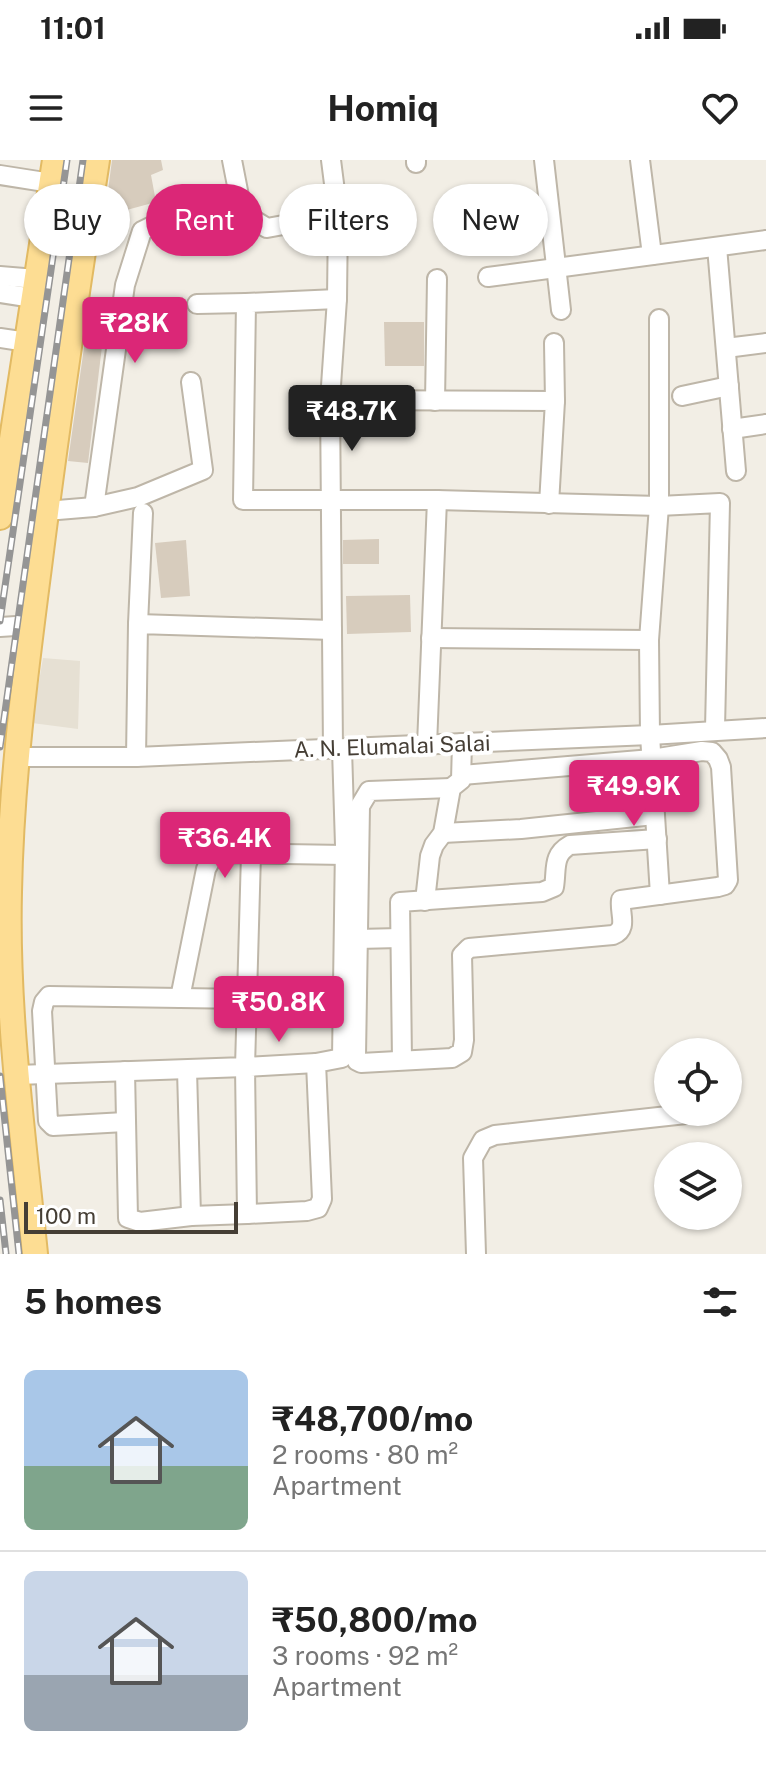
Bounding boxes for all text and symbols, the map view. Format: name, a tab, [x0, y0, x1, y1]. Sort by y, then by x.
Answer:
text: 11:01	[40, 10, 106, 46]
icon: menu	[24, 86, 68, 130]
icon: heart	[698, 86, 742, 130]
text: Homiq	[327, 87, 439, 129]
chip: Buy	[24, 184, 130, 256]
chip: Rent	[146, 184, 263, 256]
chip: Filters	[279, 184, 417, 256]
chip: New	[433, 184, 548, 256]
pin: ₹28K	[88, 297, 182, 365]
text: ₹28K	[100, 307, 170, 338]
pin: ₹48.7K	[287, 385, 417, 453]
text: ₹48.7K	[306, 395, 398, 426]
street label: A. N. Elumalai Salai	[293, 730, 491, 762]
pin: ₹49.9K	[569, 760, 699, 828]
text: ₹49.9K	[587, 770, 681, 801]
pin: ₹36.4K	[160, 812, 290, 880]
text: ₹36.4K	[178, 822, 272, 853]
pin: ₹50.8K	[214, 976, 344, 1044]
text: ₹50.8K	[232, 986, 326, 1017]
map controls	[654, 1038, 742, 1230]
button: locate	[654, 1038, 742, 1126]
button: layers	[654, 1142, 742, 1230]
scale bar	[24, 1198, 238, 1234]
text: 100 m	[36, 1203, 96, 1229]
icon: filters	[698, 1280, 742, 1324]
text: 5 homes	[24, 1282, 162, 1322]
text: ₹48,700/mo	[272, 1399, 473, 1439]
icon: home	[88, 1402, 184, 1498]
text: 2 rooms · 80 m²	[272, 1439, 458, 1470]
text: Apartment	[272, 1470, 402, 1501]
text: ₹50,800/mo	[272, 1600, 478, 1640]
icon: home	[88, 1603, 184, 1699]
text: 3 rooms · 92 m²	[272, 1640, 458, 1671]
text: Apartment	[272, 1671, 402, 1702]

